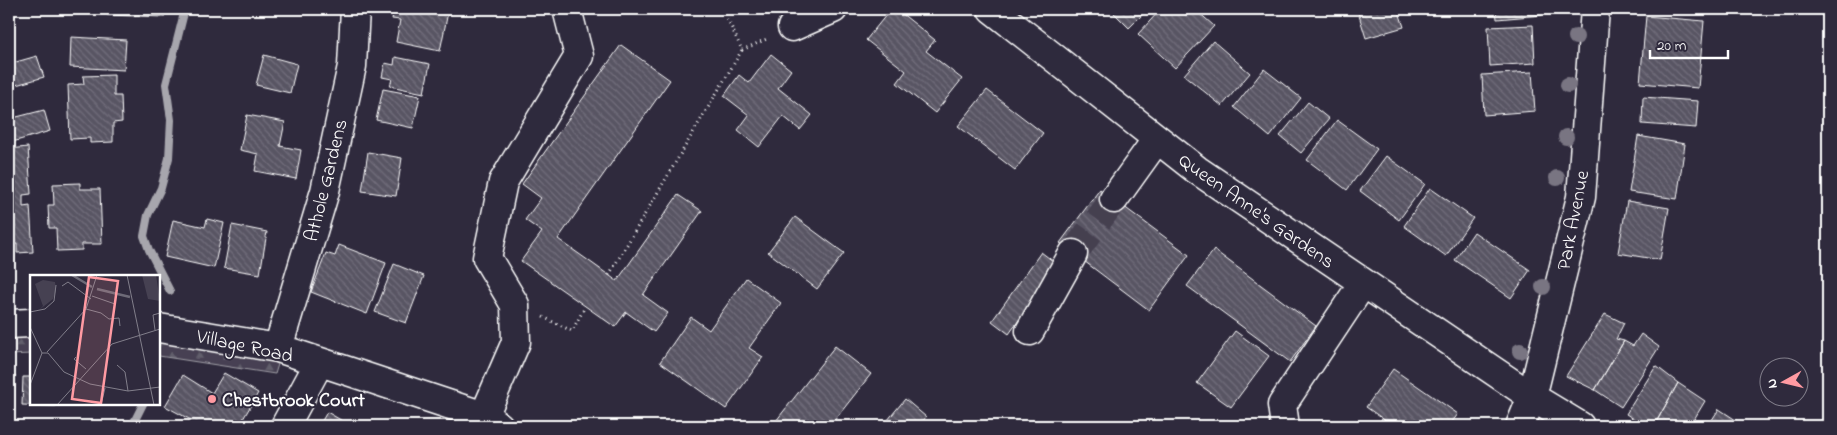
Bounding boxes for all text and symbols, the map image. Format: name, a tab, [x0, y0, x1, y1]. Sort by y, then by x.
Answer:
scale bar	[1650, 28, 1727, 60]
text: 20 m	[1657, 35, 1687, 57]
street label: Athole Gardens	[298, 116, 357, 245]
street label: Queen Anne's Gardens	[1171, 147, 1340, 277]
street label: Park Avenue	[1551, 168, 1598, 273]
inset map	[30, 275, 160, 405]
street label: Village Road	[192, 323, 295, 373]
north arrow	[1760, 358, 1810, 408]
text: N	[1762, 377, 1784, 390]
place label: Chestbrook Court	[222, 387, 365, 416]
marker: Chestbrook Court	[206, 393, 218, 405]

